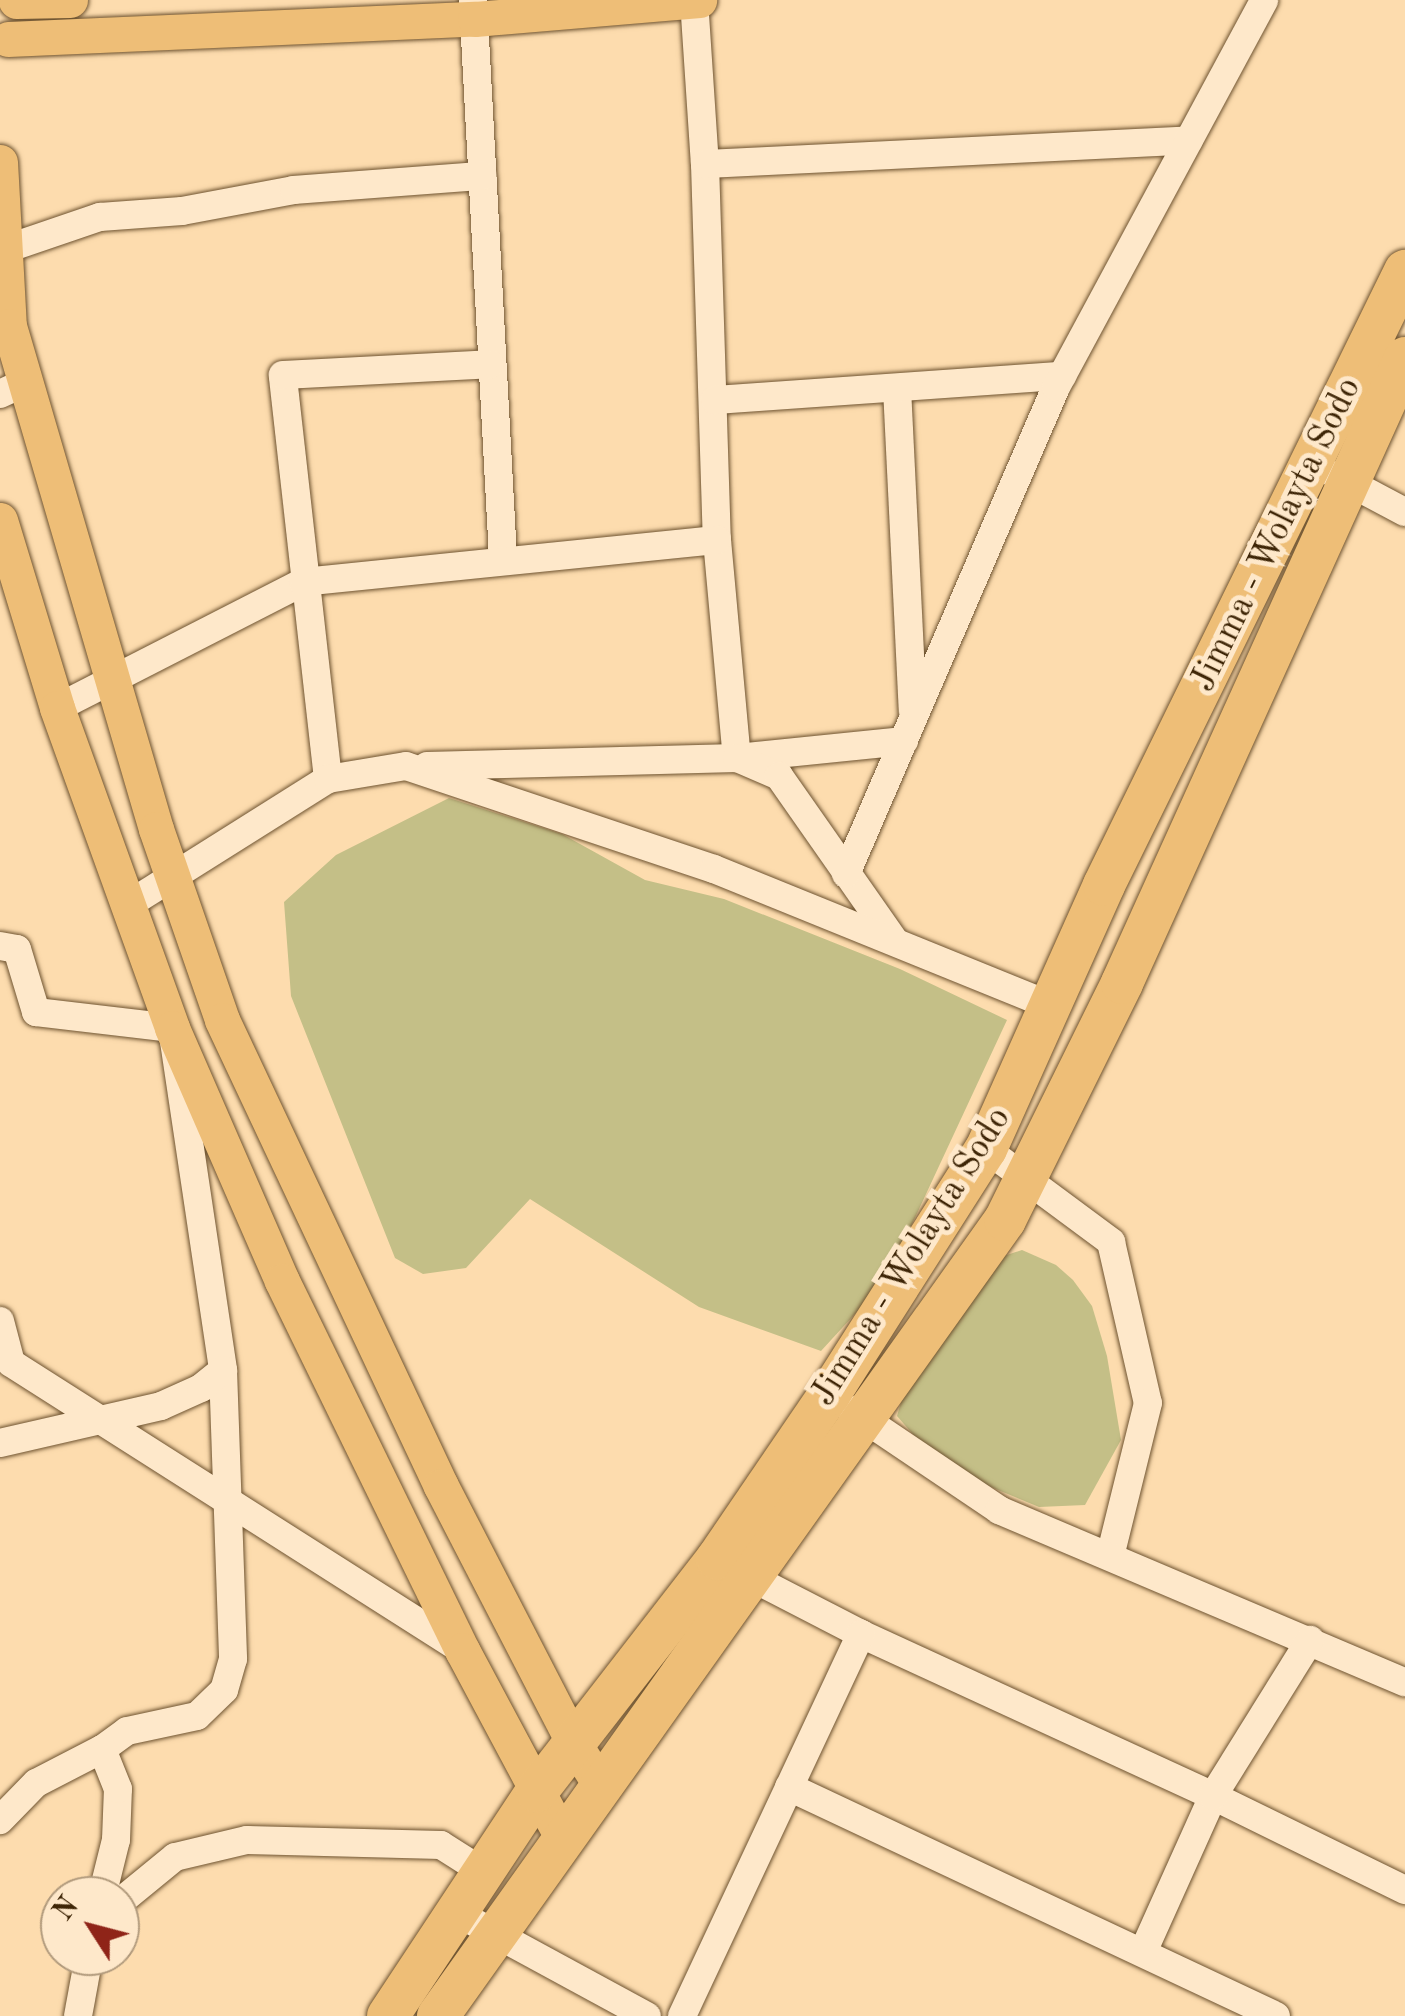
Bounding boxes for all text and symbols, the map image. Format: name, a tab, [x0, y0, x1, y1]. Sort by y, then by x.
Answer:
street label: Jimma - Wolayta Sodo	[1183, 371, 1371, 699]
street label: Jimma - Wolayta Sodo	[803, 1100, 1021, 1414]
north arrow	[40, 1876, 140, 1976]
text: N	[50, 1893, 85, 1926]

